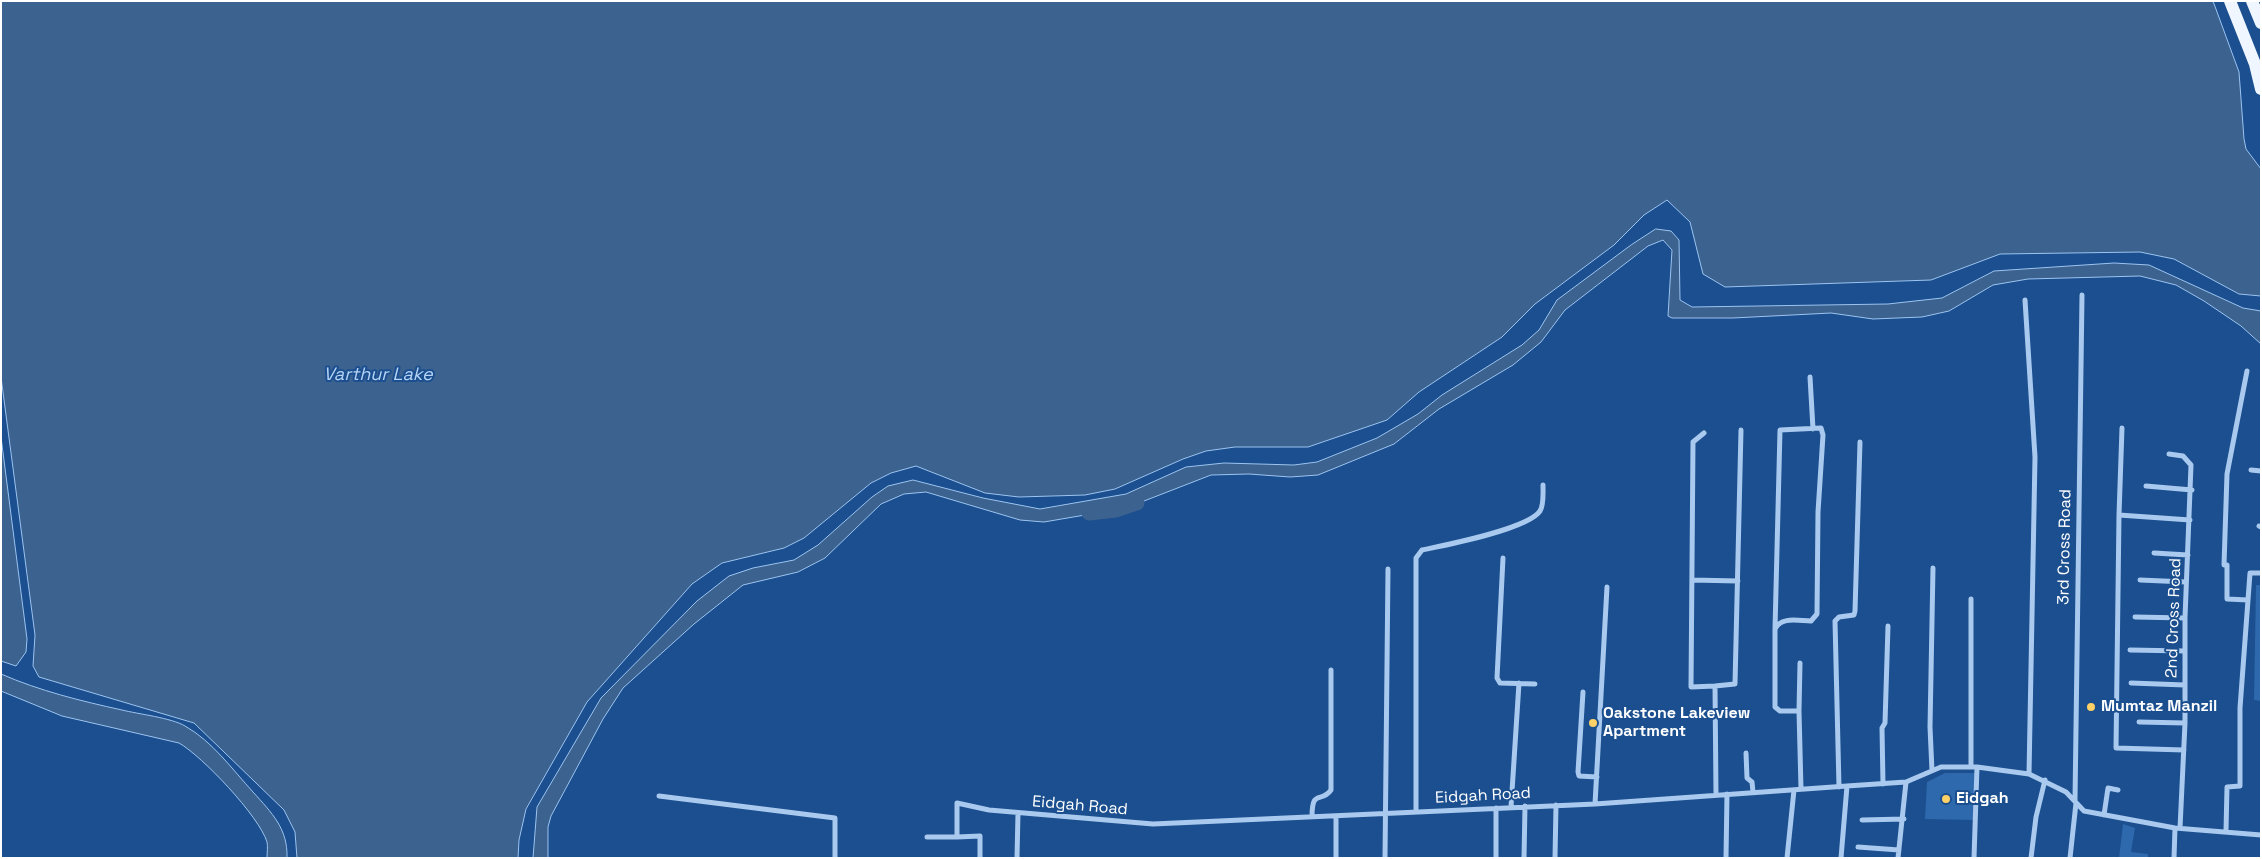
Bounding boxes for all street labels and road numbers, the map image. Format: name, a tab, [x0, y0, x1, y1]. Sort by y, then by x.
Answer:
street label: 3rd Cross Road	[2054, 489, 2076, 605]
street label: 2nd Cross Road	[2162, 558, 2186, 678]
street label: Eidgah Road	[1435, 784, 1531, 808]
street label: Eidgah Road	[1031, 792, 1129, 820]

